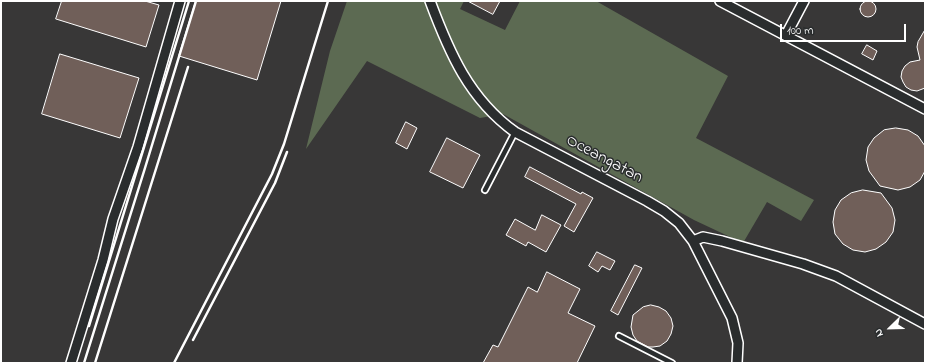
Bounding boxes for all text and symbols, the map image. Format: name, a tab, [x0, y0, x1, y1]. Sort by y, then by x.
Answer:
scale bar	[782, 16, 908, 42]
text: 100 m	[787, 22, 814, 40]
street label: Oceangatan	[562, 131, 646, 189]
north arrow	[870, 308, 910, 348]
text: N	[870, 326, 888, 339]

